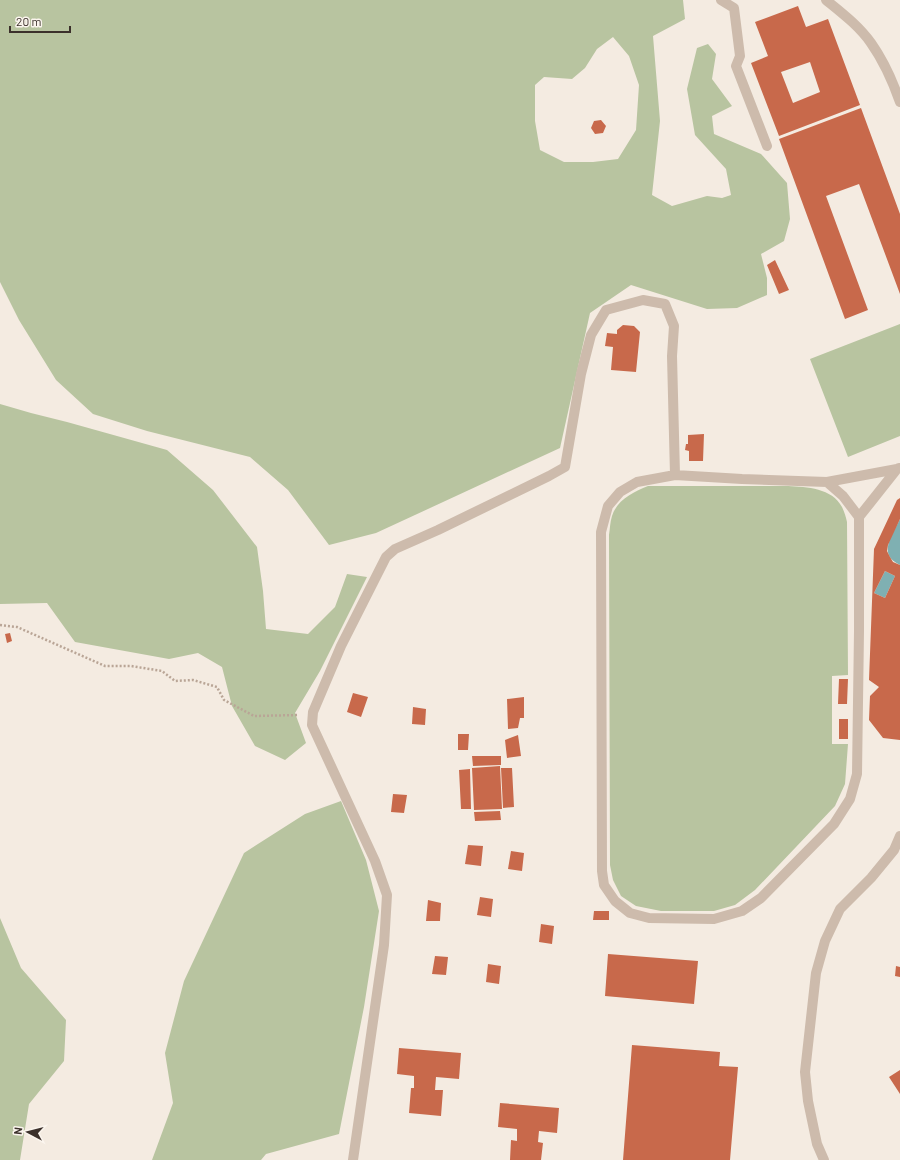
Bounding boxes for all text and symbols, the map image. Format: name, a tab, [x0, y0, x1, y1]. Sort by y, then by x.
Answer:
scale bar	[10, 8, 70, 34]
text: 20 m	[16, 14, 42, 28]
north arrow	[8, 1112, 48, 1152]
text: N	[11, 1126, 24, 1135]

